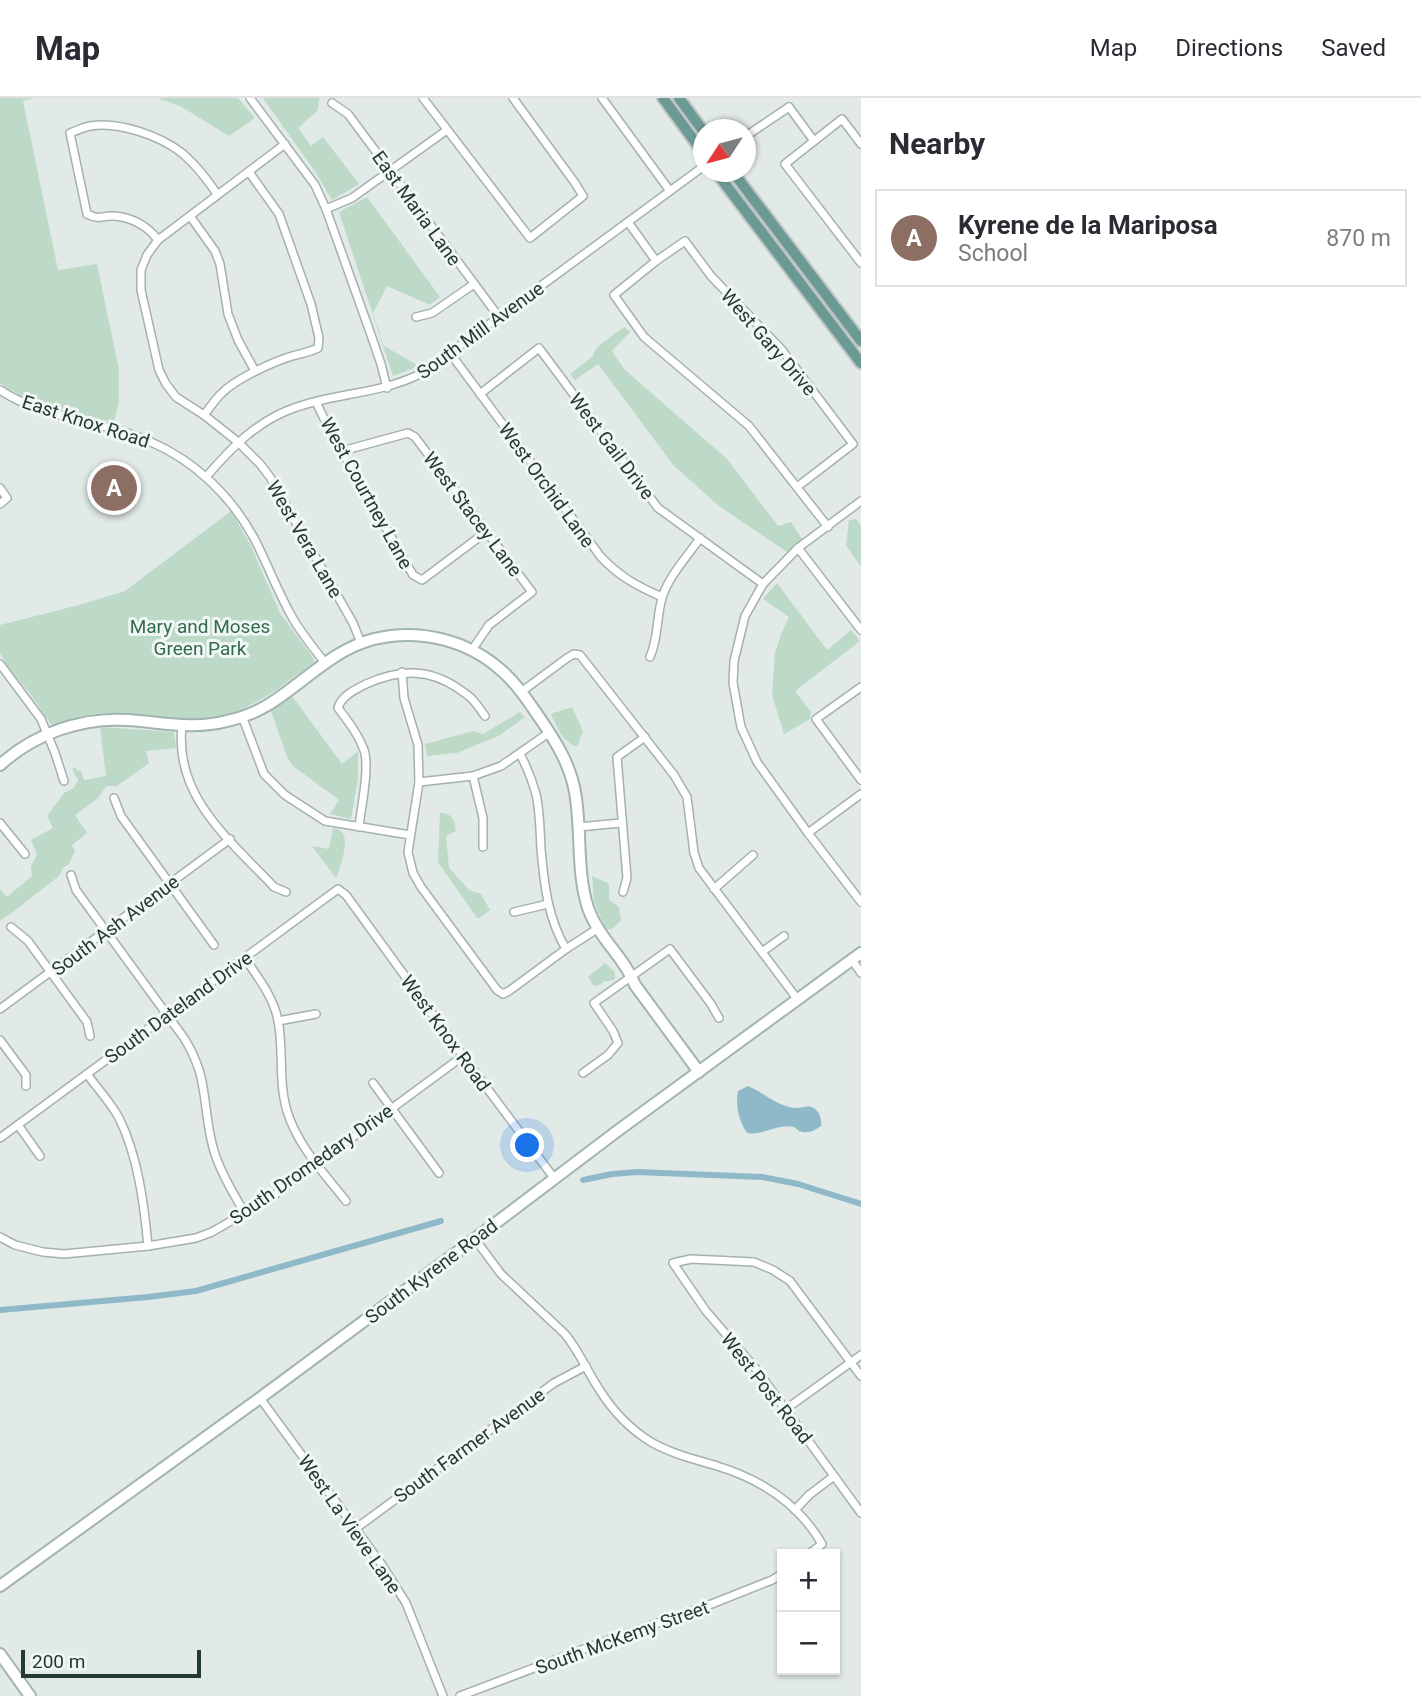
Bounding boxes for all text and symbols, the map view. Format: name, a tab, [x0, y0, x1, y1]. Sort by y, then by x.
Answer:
text: Map	[35, 29, 100, 68]
text: Map	[1090, 34, 1137, 62]
text: Directions	[1175, 34, 1283, 62]
text: Saved	[1321, 34, 1386, 62]
north arrow	[693, 119, 756, 182]
text: Nearby	[889, 126, 985, 161]
street label: East Maria Lane	[367, 147, 466, 270]
text: Kyrene de la Mariposa	[958, 210, 1218, 240]
text: A	[906, 225, 922, 252]
text: 870 m	[1326, 225, 1391, 252]
text: School	[958, 240, 1028, 267]
street label: South Mill Avenue	[412, 277, 548, 384]
street label: West Gary Drive	[716, 284, 821, 400]
street label: West Gail Drive	[564, 389, 659, 504]
street label: East Knox Road	[19, 390, 152, 453]
street label: West Courtney Lane	[315, 414, 418, 573]
street label: West Orchid Lane	[494, 419, 599, 552]
street label: West Stacey Lane	[418, 448, 527, 581]
pin: A	[91, 462, 137, 514]
street label: West Vera Lane	[262, 477, 347, 602]
park label: Mary and Moses Green Park	[130, 615, 270, 660]
street label: South Ash Avenue	[47, 870, 184, 981]
street label: South Dateland Drive	[100, 946, 257, 1069]
street label: West Knox Road	[396, 971, 495, 1096]
street label: South Dromedary Drive	[225, 1099, 397, 1230]
your location	[510, 1128, 544, 1162]
street label: South Kyrene Road	[361, 1214, 502, 1329]
street label: West Post Road	[716, 1328, 817, 1448]
street label: South Farmer Avenue	[389, 1383, 549, 1508]
street label: West La Vieve Lane	[293, 1450, 406, 1598]
map controls	[777, 1549, 840, 1675]
button: +	[777, 1549, 840, 1612]
street label: South McKemy Street	[532, 1595, 712, 1680]
button: −	[777, 1612, 840, 1675]
scale bar	[21, 1647, 201, 1679]
text: 200 m	[32, 1650, 85, 1673]

